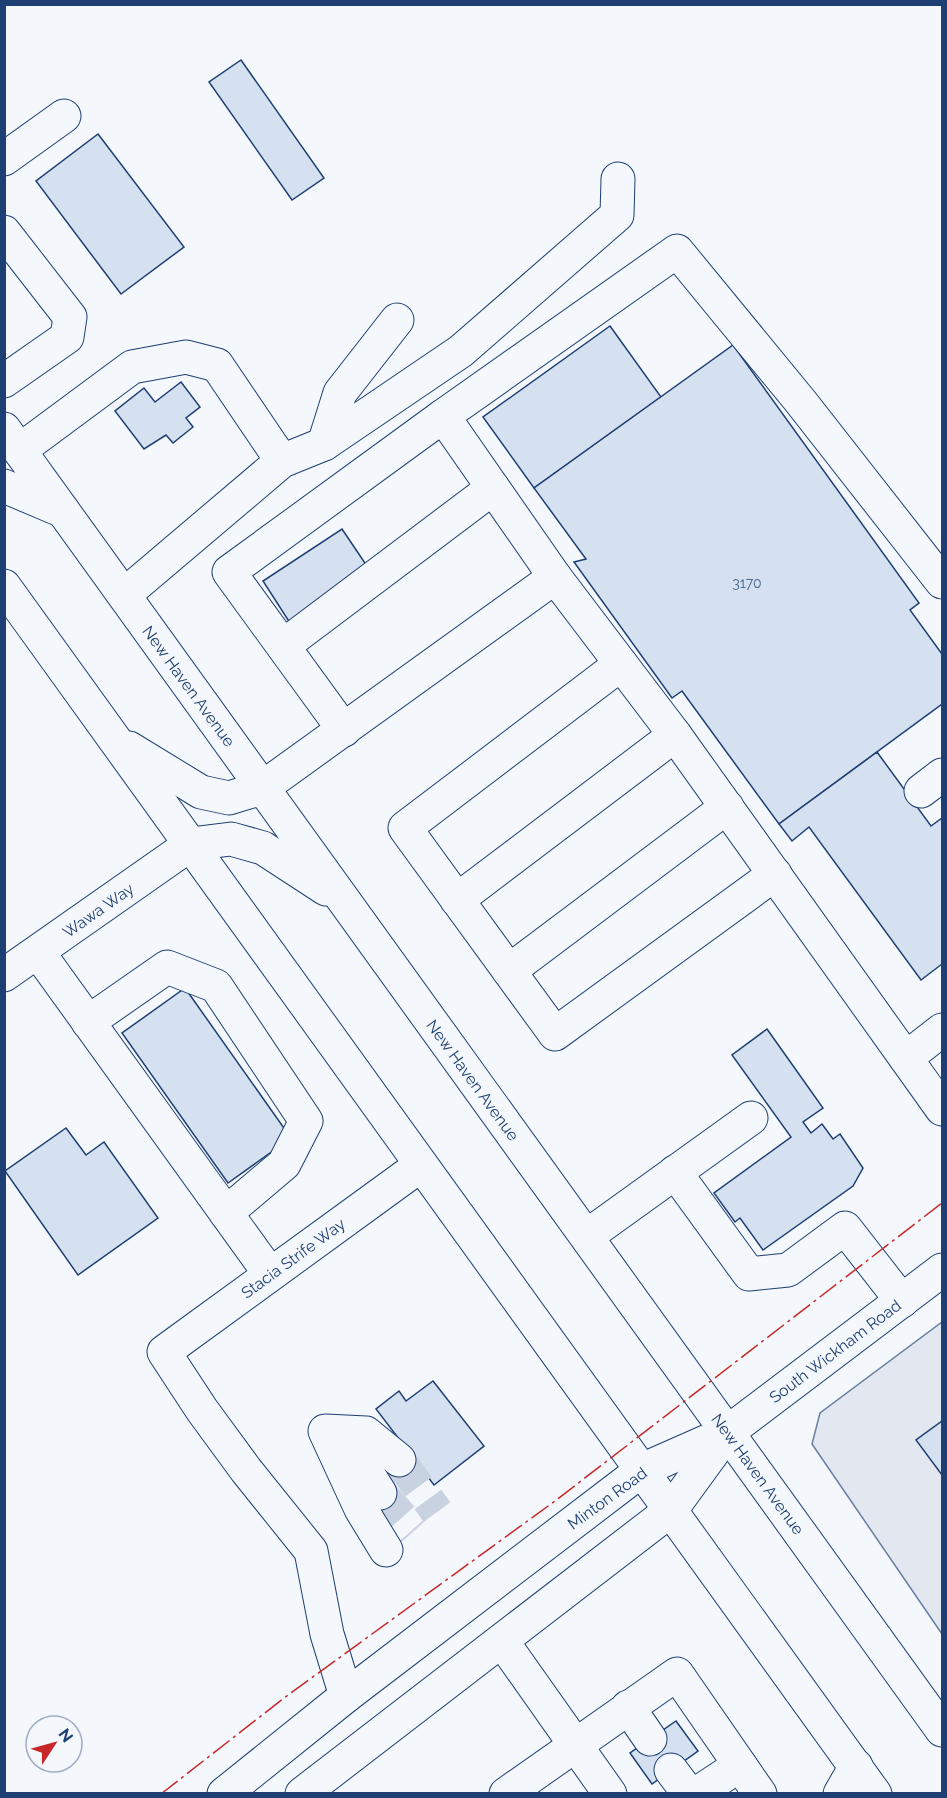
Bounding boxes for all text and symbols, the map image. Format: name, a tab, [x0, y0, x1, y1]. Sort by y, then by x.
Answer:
house number: 3170	[732, 575, 762, 591]
street label: New Haven Avenue	[138, 622, 239, 750]
street label: Wawa Way	[59, 879, 138, 942]
street label: New Haven Avenue	[422, 1016, 523, 1144]
street label: Stacia Strife Way	[238, 1214, 349, 1302]
street label: South Wickham Road	[766, 1296, 905, 1407]
street label: New Haven Avenue	[707, 1410, 808, 1538]
street label: Minton Road	[564, 1463, 651, 1534]
north arrow	[24, 1714, 84, 1774]
text: N	[54, 1725, 77, 1746]

